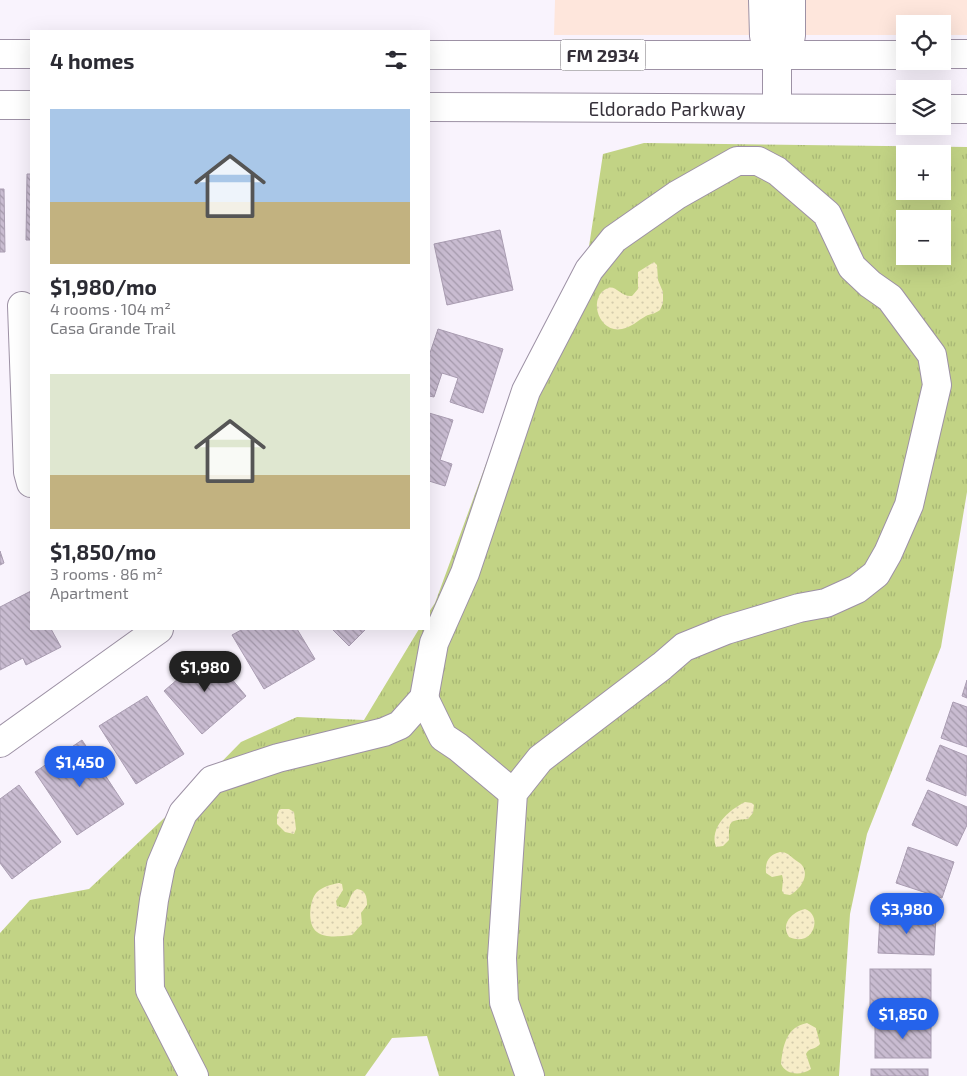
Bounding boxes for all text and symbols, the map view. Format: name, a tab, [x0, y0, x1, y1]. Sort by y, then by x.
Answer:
map controls	[896, 15, 951, 265]
button: locate	[896, 15, 951, 70]
road number: FM 2934	[560, 40, 646, 70]
icon: filters	[382, 46, 410, 74]
text: 4 homes	[50, 48, 134, 73]
button: layers	[896, 80, 951, 135]
street label: Eldorado Parkway	[589, 97, 745, 120]
icon: home	[185, 141, 275, 231]
button: +	[896, 145, 951, 200]
button: −	[896, 210, 951, 265]
text: $1,980/mo	[50, 274, 157, 299]
text: 4 rooms · 104 m²	[50, 299, 171, 318]
text: Casa Grande Trail	[50, 318, 176, 337]
icon: home	[185, 406, 275, 496]
text: $1,850/mo	[50, 539, 156, 564]
text: 3 rooms · 86 m²	[50, 564, 163, 583]
text: Apartment	[50, 583, 129, 602]
pin: $1,980	[164, 650, 246, 693]
text: $1,980	[180, 657, 230, 676]
pin: $1,450	[39, 746, 121, 788]
text: $1,450	[55, 752, 105, 771]
pin: $3,980	[866, 892, 948, 935]
text: $3,980	[881, 899, 933, 918]
pin: $1,850	[862, 998, 944, 1040]
text: $1,850	[879, 1004, 927, 1023]

